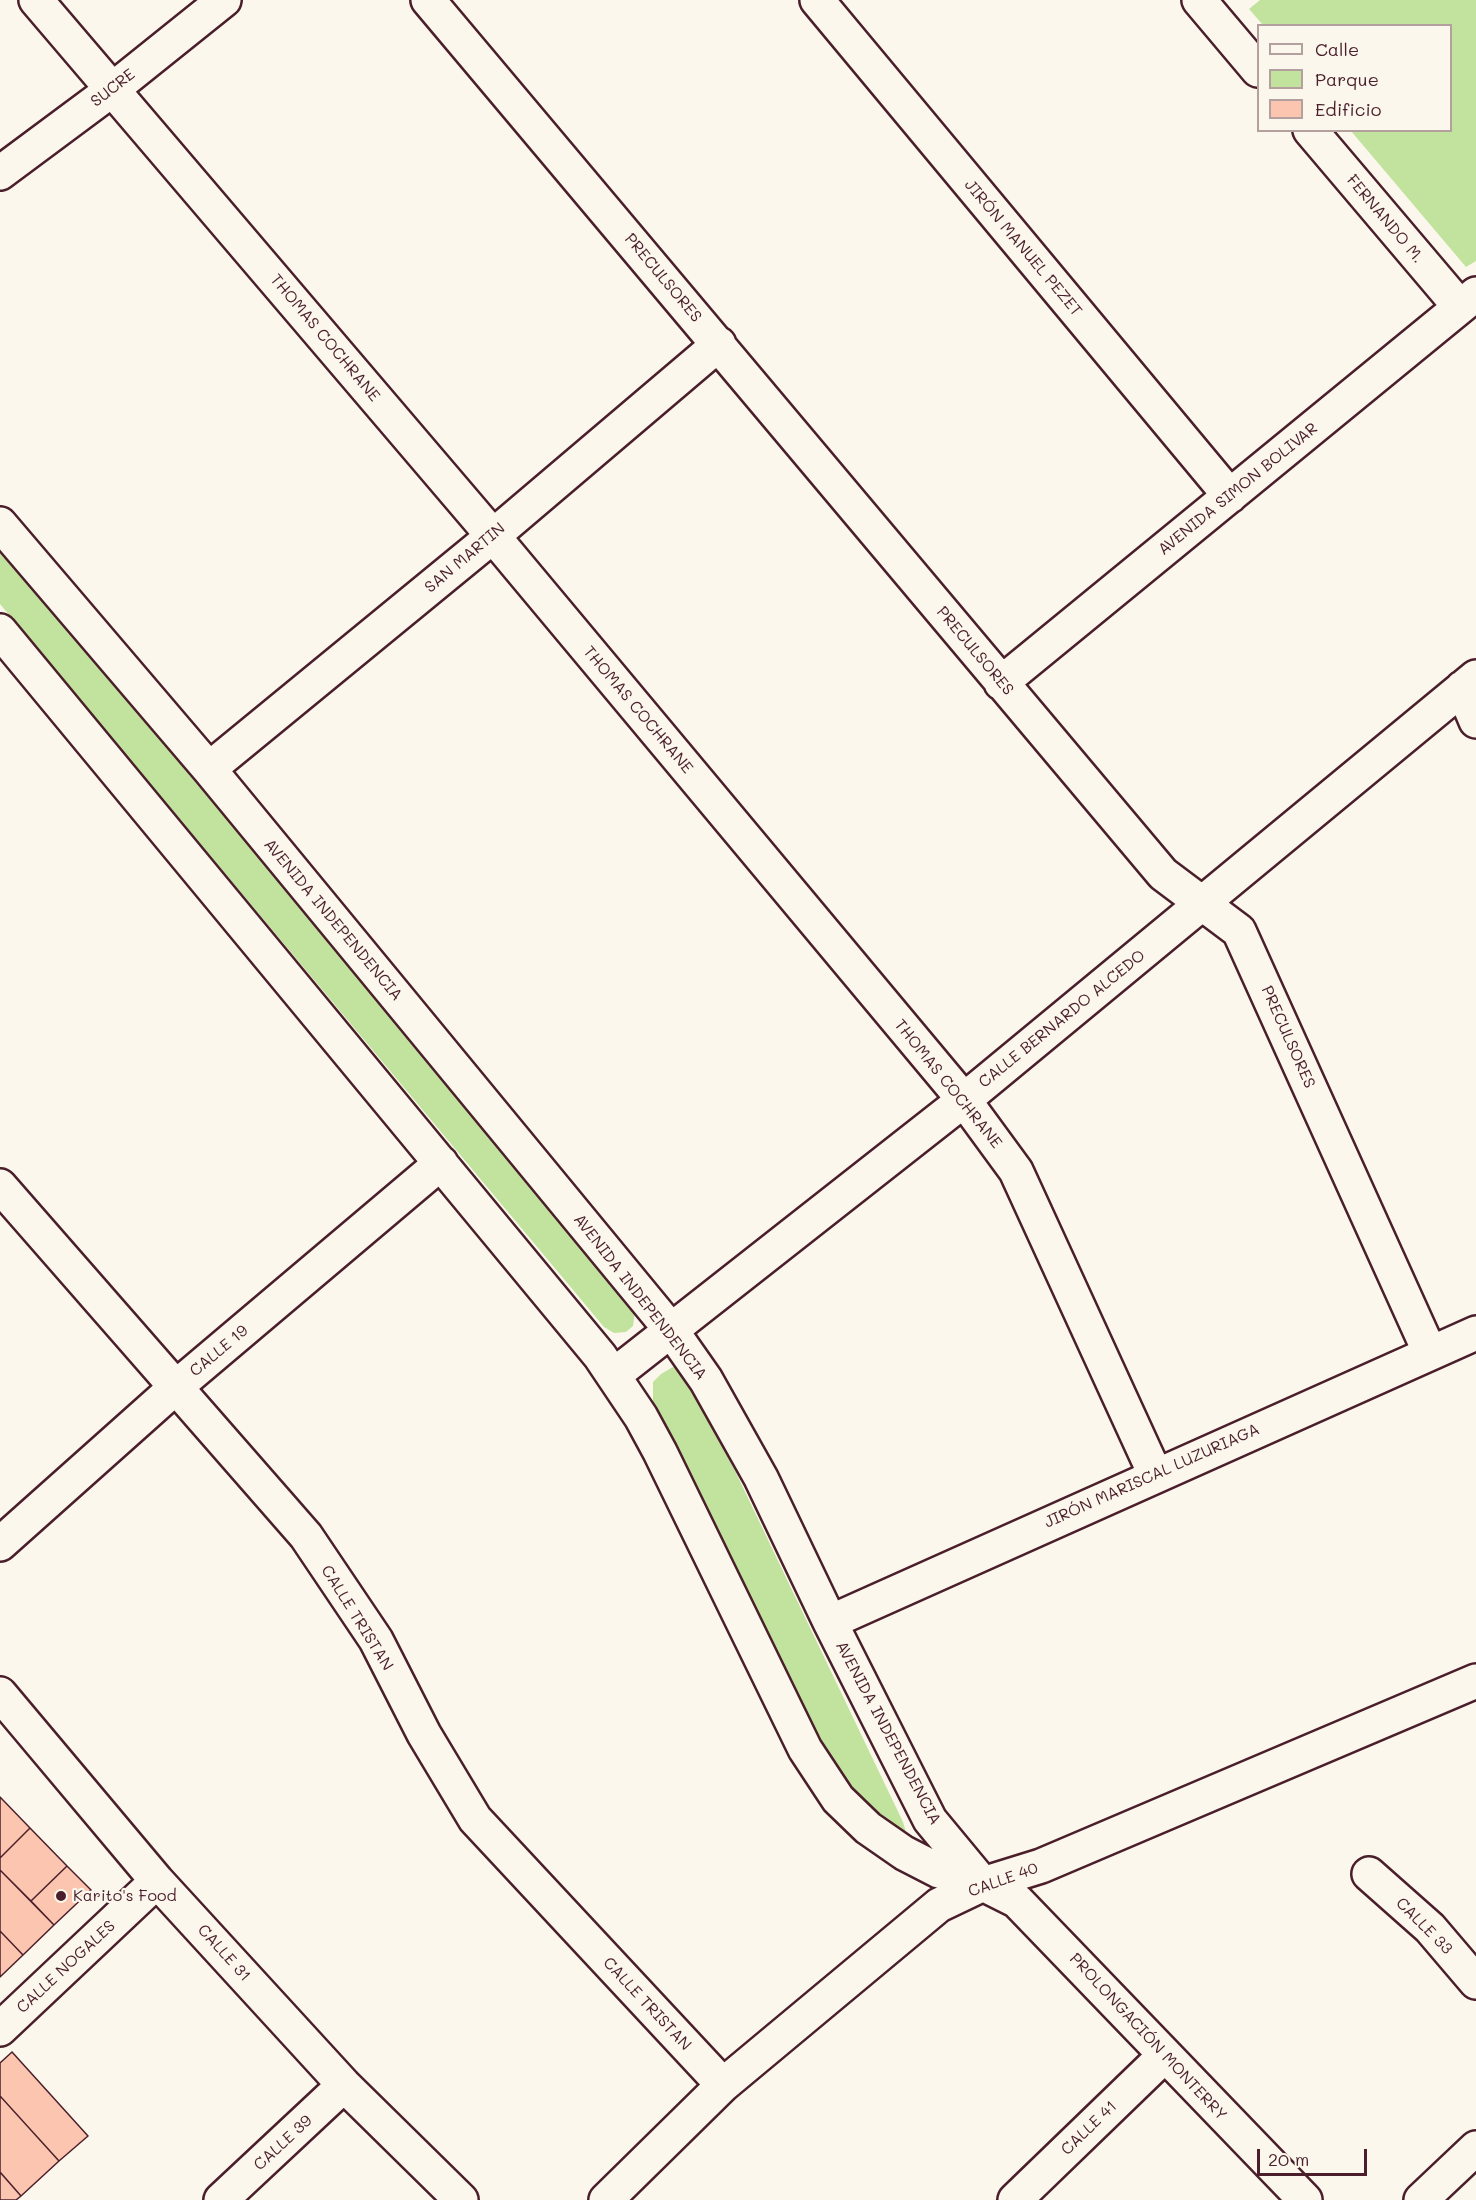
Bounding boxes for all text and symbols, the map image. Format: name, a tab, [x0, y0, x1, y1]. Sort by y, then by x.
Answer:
legend	[1257, 24, 1452, 132]
text: Calle	[1315, 37, 1359, 61]
street label: SUCRE	[87, 65, 139, 111]
text: Parque	[1315, 67, 1379, 91]
text: Edificio	[1315, 97, 1382, 121]
street label: FERNANDO M.	[1343, 171, 1427, 267]
street label: JIRÓN MANUEL PEZET	[960, 176, 1086, 320]
street label: PRECULSORES	[620, 230, 706, 326]
street label: THOMAS COCHRANE	[266, 270, 384, 406]
street label: AVENIDA SIMON BOLIVAR	[1154, 419, 1322, 559]
street label: SAN MARTIN	[421, 519, 509, 597]
street label: PRECULSORES	[932, 603, 1018, 699]
street label: THOMAS COCHRANE	[579, 642, 697, 778]
street label: AVENIDA INDEPENDENCIA	[260, 835, 406, 1005]
street label: CALLE BERNARDO ALCEDO	[975, 946, 1149, 1092]
street label: PRECULSORES	[1257, 983, 1319, 1091]
street label: THOMAS COCHRANE	[890, 1016, 1006, 1152]
street label: AVENIDA INDEPENDENCIA	[569, 1210, 711, 1384]
street label: CALLE 19	[186, 1321, 252, 1381]
street label: JIRÓN MARISCAL LUZURIAGA	[1041, 1420, 1263, 1532]
street label: CALLE TRISTAN	[317, 1562, 397, 1674]
street label: AVENIDA INDEPENDENCIA	[831, 1638, 945, 1828]
street label: CALLE 40	[965, 1859, 1041, 1901]
place label: Karito's Food	[73, 1886, 177, 1906]
marker: Karito's Food	[54, 1889, 68, 1903]
street label: CALLE 33	[1392, 1894, 1456, 1958]
street label: CALLE NOGALES	[13, 1916, 119, 2018]
street label: CALLE 31	[193, 1921, 255, 1985]
street label: PROLONGACIÓN MONTERRY	[1065, 1949, 1231, 2125]
street label: CALLE TRISTAN	[599, 1953, 695, 2055]
street label: CALLE 41	[1057, 2097, 1121, 2159]
street label: CALLE 39	[250, 2111, 316, 2175]
scale bar	[1260, 2137, 1370, 2175]
text: 20 m	[1268, 2147, 1309, 2171]

